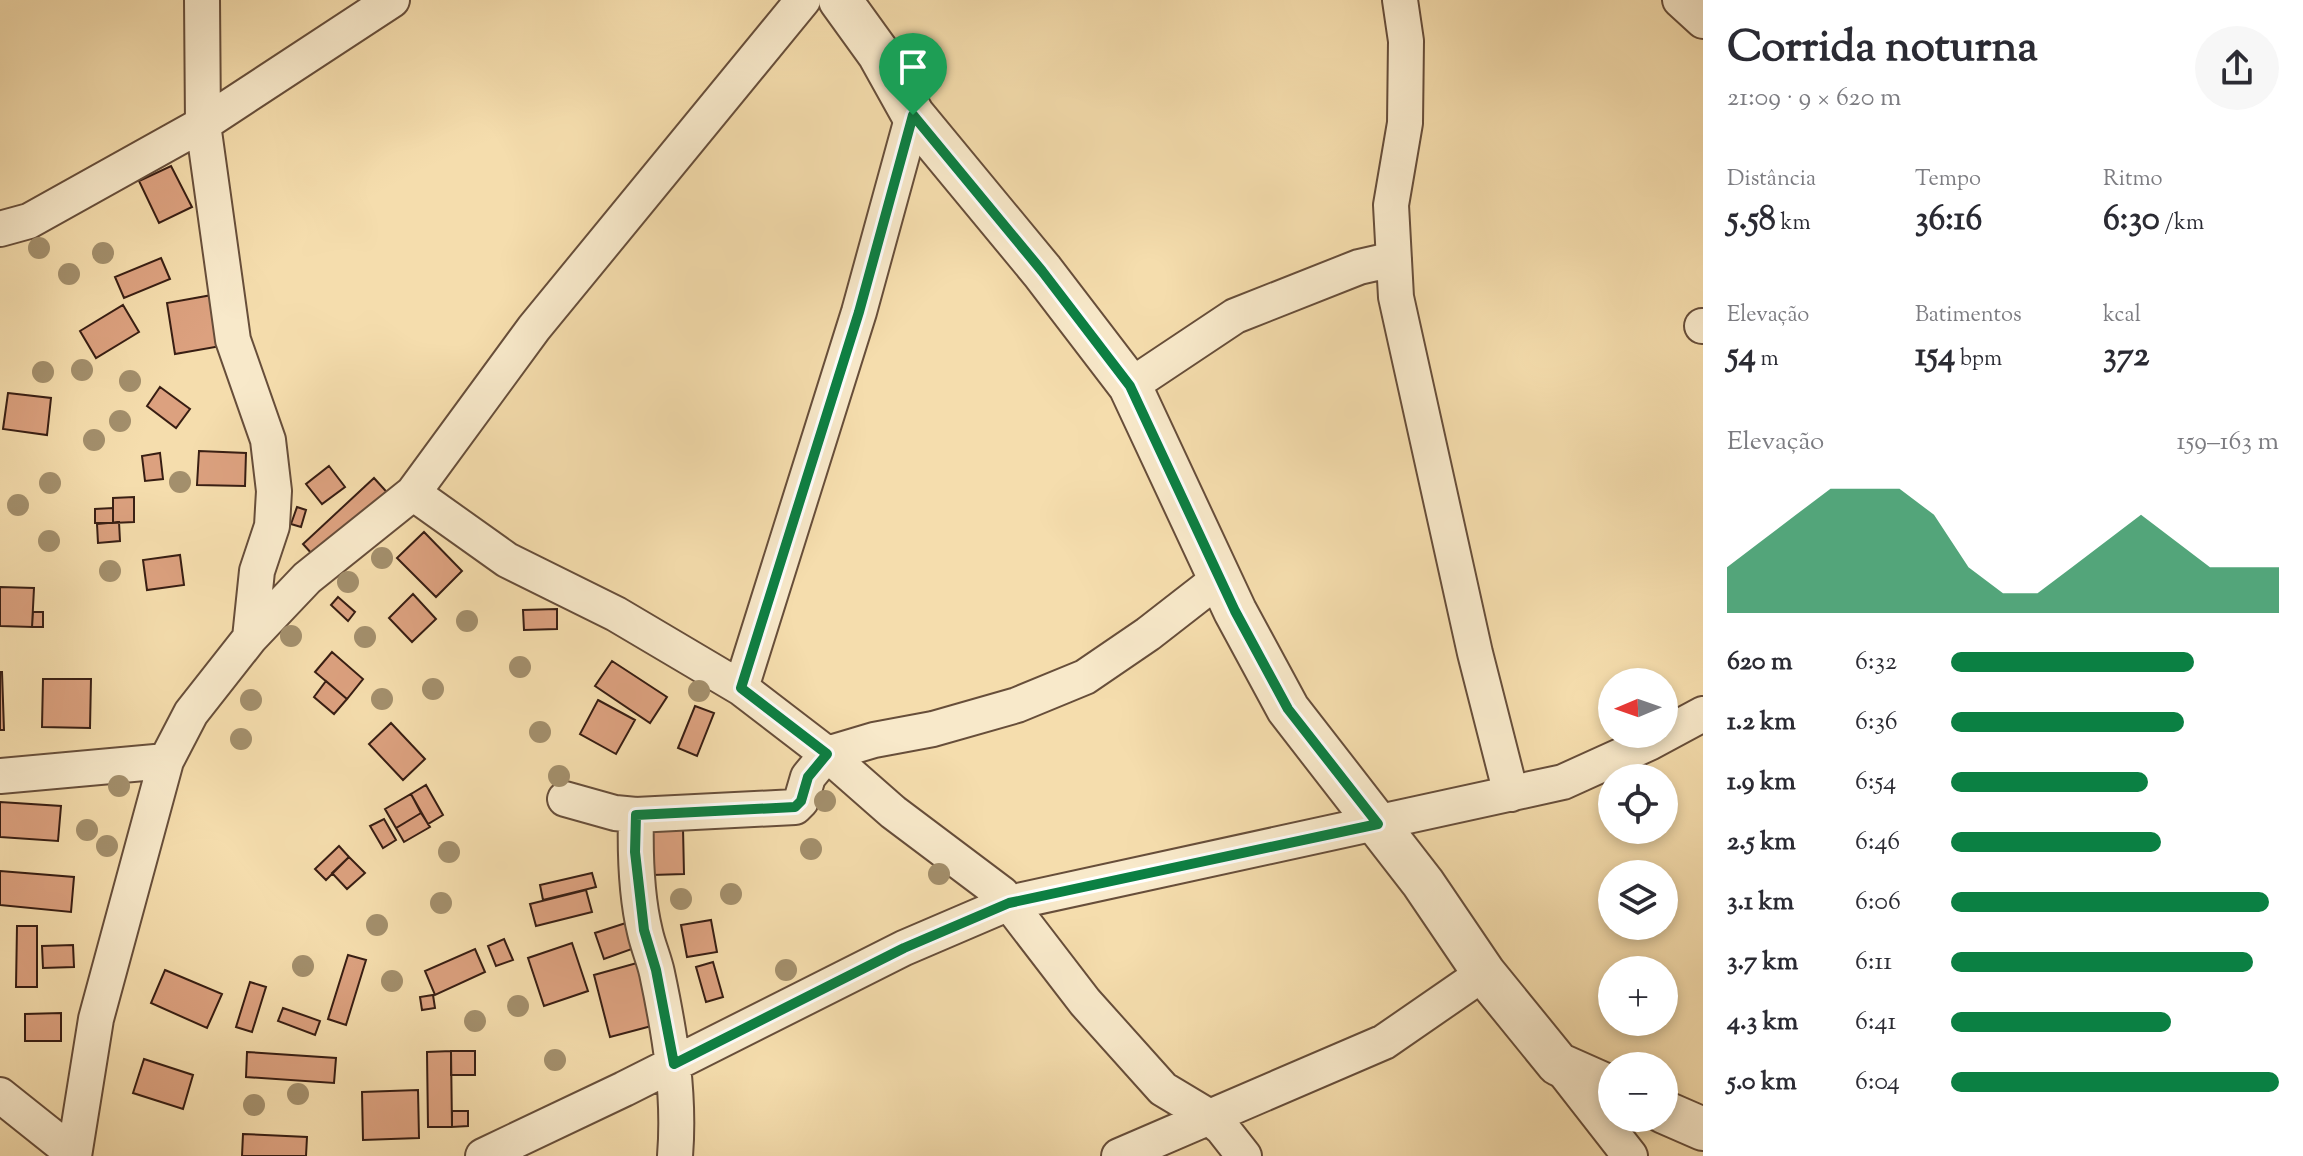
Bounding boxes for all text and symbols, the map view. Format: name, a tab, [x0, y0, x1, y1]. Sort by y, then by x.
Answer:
text: Corrida noturna	[1727, 18, 2038, 81]
button: share	[2195, 26, 2279, 110]
pin	[879, 33, 947, 115]
icon: arrive	[891, 45, 935, 89]
text: 21:09 · 9 × 620 m	[1727, 80, 1902, 117]
text: Distância	[1727, 164, 1816, 196]
text: Tempo	[1915, 164, 1981, 196]
text: Ritmo	[2103, 164, 2162, 196]
text: 5.58	[1727, 196, 1776, 245]
text: 36:16	[1915, 196, 1982, 245]
text: 6:30	[2103, 196, 2160, 245]
text: km	[1776, 208, 1811, 240]
text: /km	[2160, 208, 2204, 240]
text: Elevação	[1727, 300, 1809, 332]
text: Batimentos	[1915, 300, 2022, 332]
text: kcal	[2103, 300, 2141, 332]
text: 54	[1727, 332, 1756, 381]
text: 154	[1915, 332, 1955, 381]
text: 372	[2103, 332, 2149, 381]
text: m	[1756, 344, 1779, 376]
text: bpm	[1955, 344, 2002, 376]
text: Elevação	[1727, 424, 1824, 461]
text: 159–163 m	[2177, 424, 2279, 461]
text: 620 m	[1727, 644, 1793, 681]
text: 6:32	[1855, 644, 1897, 681]
north arrow	[1598, 668, 1678, 748]
map controls	[1598, 668, 1678, 1132]
text: 1.2 km	[1727, 704, 1796, 741]
text: 6:36	[1855, 704, 1898, 741]
button: locate	[1598, 764, 1678, 844]
text: 1.9 km	[1727, 764, 1796, 801]
text: 6:54	[1855, 764, 1896, 801]
text: 2.5 km	[1727, 824, 1796, 861]
text: 6:46	[1855, 824, 1900, 861]
button: layers	[1598, 860, 1678, 940]
text: 3.1 km	[1727, 884, 1794, 921]
text: 6:06	[1855, 884, 1901, 921]
text: 3.7 km	[1727, 944, 1798, 981]
text: 6:11	[1855, 944, 1892, 981]
button: +	[1598, 956, 1678, 1036]
text: 4.3 km	[1727, 1004, 1798, 1041]
text: 6:41	[1855, 1004, 1896, 1041]
button: −	[1598, 1052, 1678, 1132]
text: 5.0 km	[1727, 1064, 1797, 1101]
text: 6:04	[1855, 1064, 1900, 1101]

